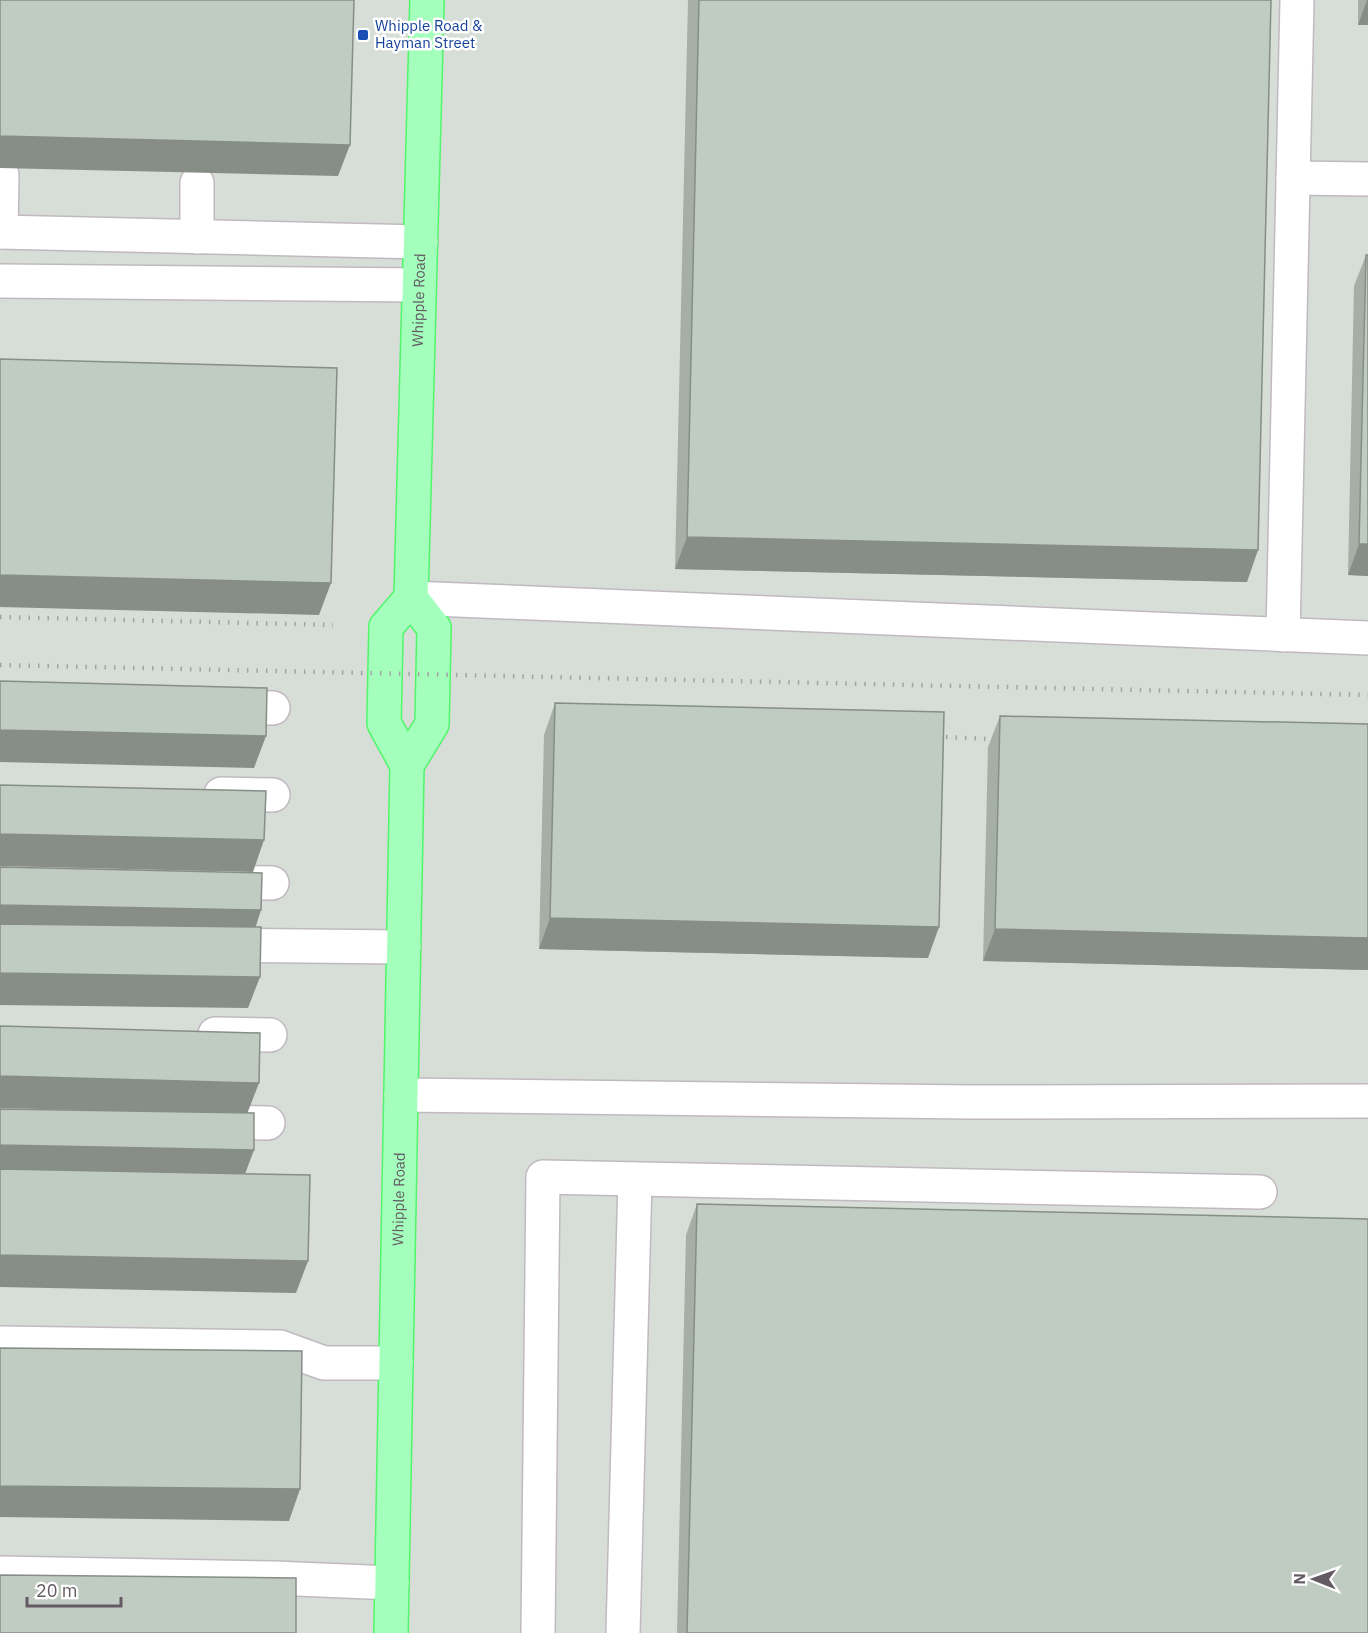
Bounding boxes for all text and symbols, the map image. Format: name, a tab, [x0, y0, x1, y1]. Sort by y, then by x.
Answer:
place label: Whipple Road & Hayman Street	[375, 16, 483, 52]
marker: Whipple Road & Hayman Street	[356, 28, 370, 42]
street label: Whipple Road	[408, 253, 429, 347]
street label: Whipple Road	[388, 1152, 409, 1246]
north arrow	[1284, 1549, 1344, 1609]
scale bar	[27, 1570, 122, 1608]
text: N	[1289, 1573, 1309, 1585]
text: 20 m	[36, 1579, 78, 1602]

